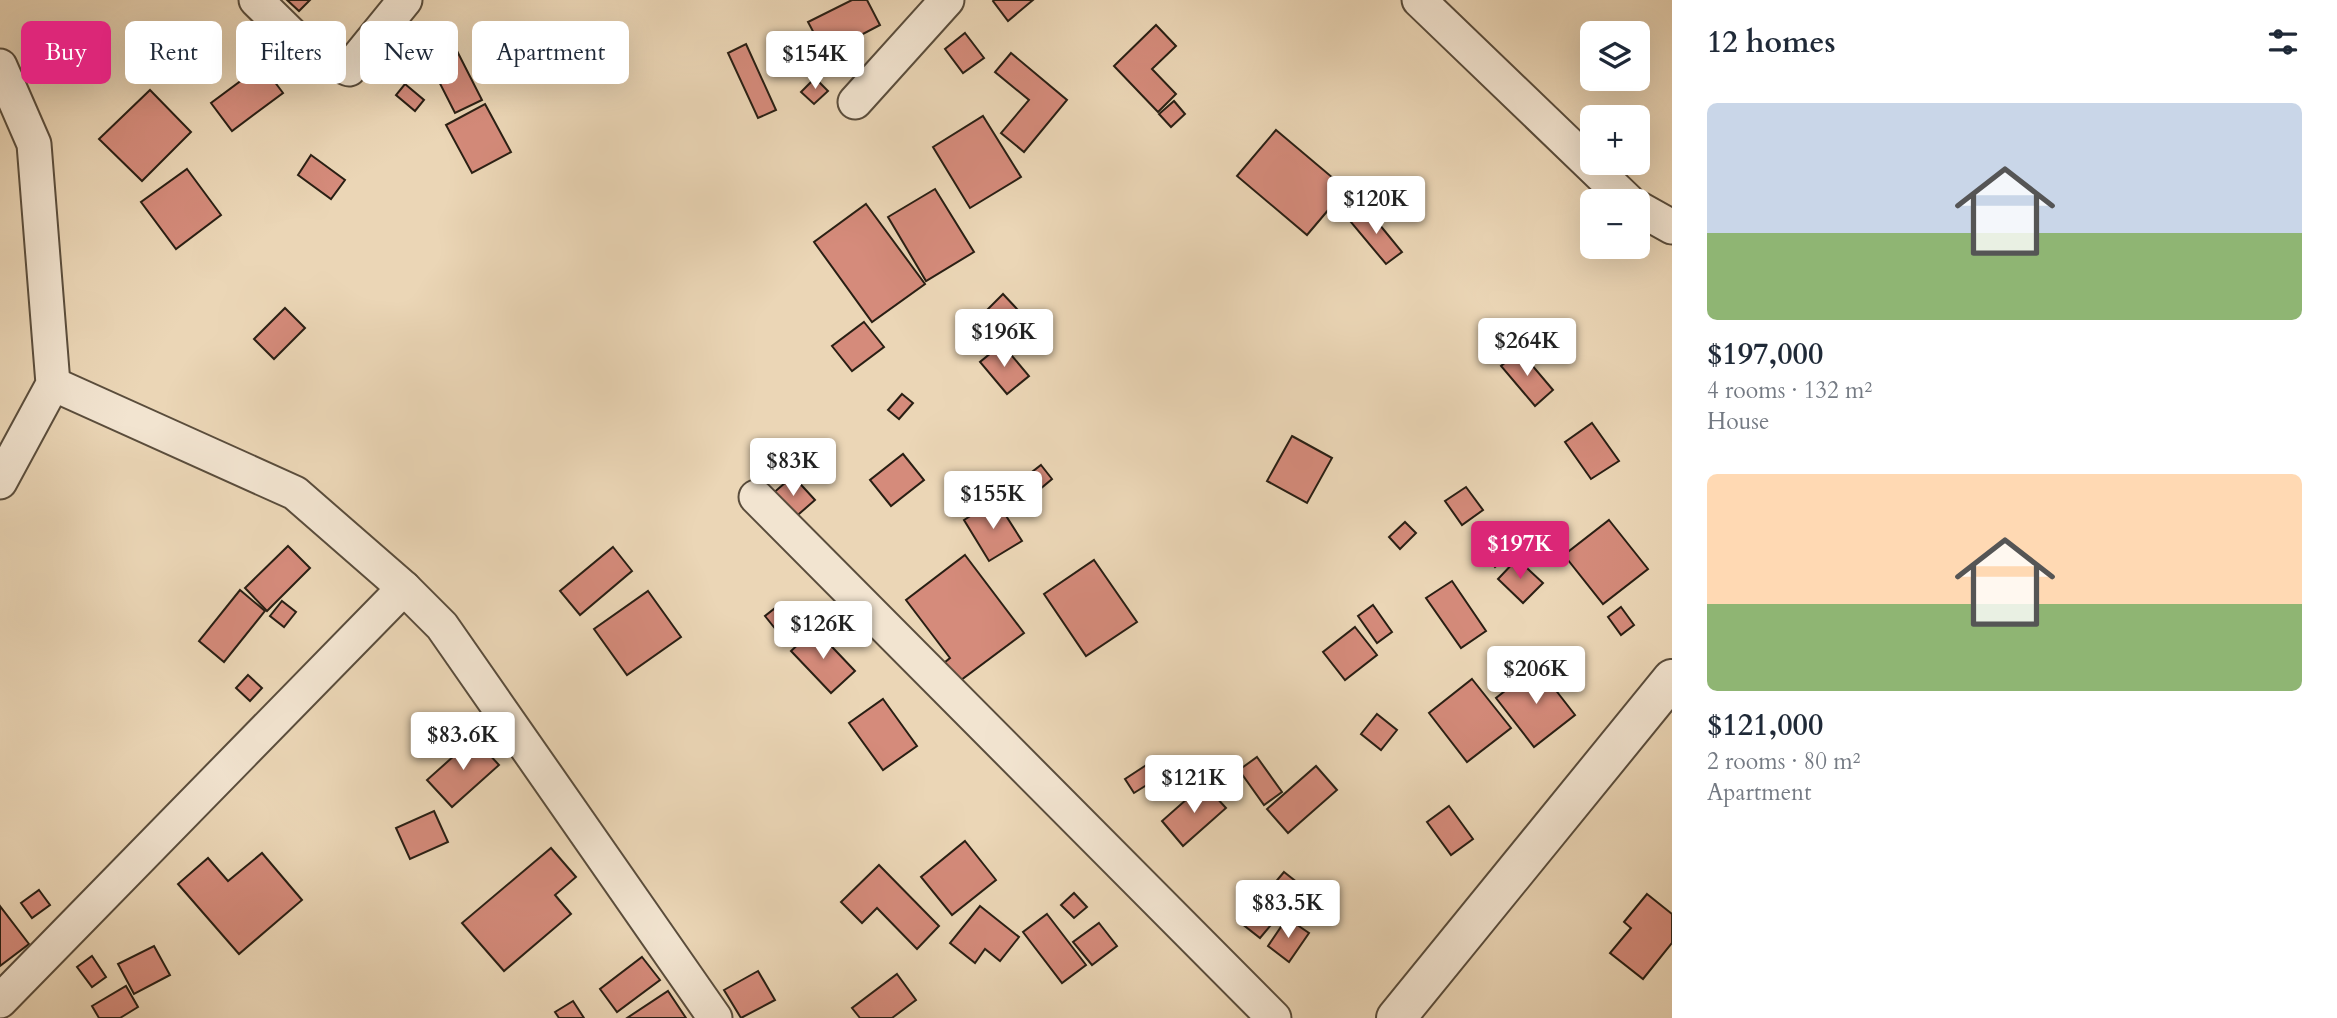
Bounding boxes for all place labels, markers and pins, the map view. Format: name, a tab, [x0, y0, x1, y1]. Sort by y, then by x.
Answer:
pin: $154K	[766, 32, 864, 91]
pin: $120K	[1327, 176, 1425, 236]
pin: $196K	[955, 310, 1053, 369]
pin: $264K	[1478, 318, 1576, 378]
pin: $83K	[752, 438, 834, 498]
pin: $155K	[944, 472, 1042, 531]
pin: $197K	[1471, 522, 1569, 581]
pin: $126K	[774, 602, 872, 661]
pin: $206K	[1487, 646, 1585, 706]
pin: $83.6K	[406, 712, 520, 772]
pin: $121K	[1145, 756, 1243, 815]
pin: $83.5K	[1231, 880, 1345, 940]

